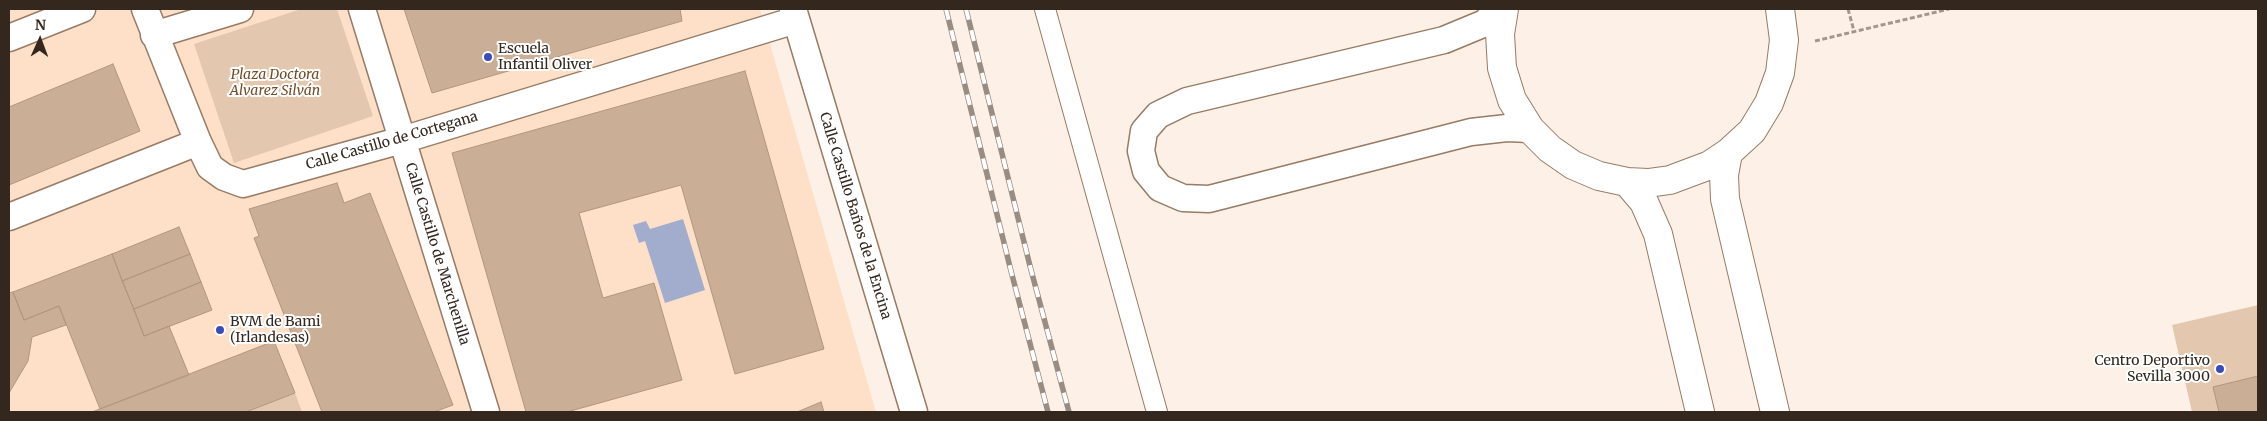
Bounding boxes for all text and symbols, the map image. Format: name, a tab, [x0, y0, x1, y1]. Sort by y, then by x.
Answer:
north arrow	[15, 15, 65, 65]
text: N	[35, 16, 46, 34]
place label: Escuela Infantil Oliver	[498, 41, 592, 74]
marker: Escuela Infantil Oliver	[482, 51, 494, 63]
park label: Plaza Doctora Alvarez Silván	[230, 67, 320, 100]
street label: Calle Castillo de Cortegana	[304, 108, 480, 174]
street label: Calle Castillo Baños de la Encina	[815, 110, 895, 322]
street label: Calle Castillo de Marchenilla	[401, 161, 473, 347]
place label: BVM de Bami (Irlandesas)	[230, 314, 321, 347]
marker: BVM de Bami (Irlandesas)	[214, 324, 226, 336]
place label: Centro Deportivo Sevilla 3000	[2094, 353, 2210, 386]
marker: Centro Deportivo Sevilla 3000	[2214, 363, 2226, 375]

